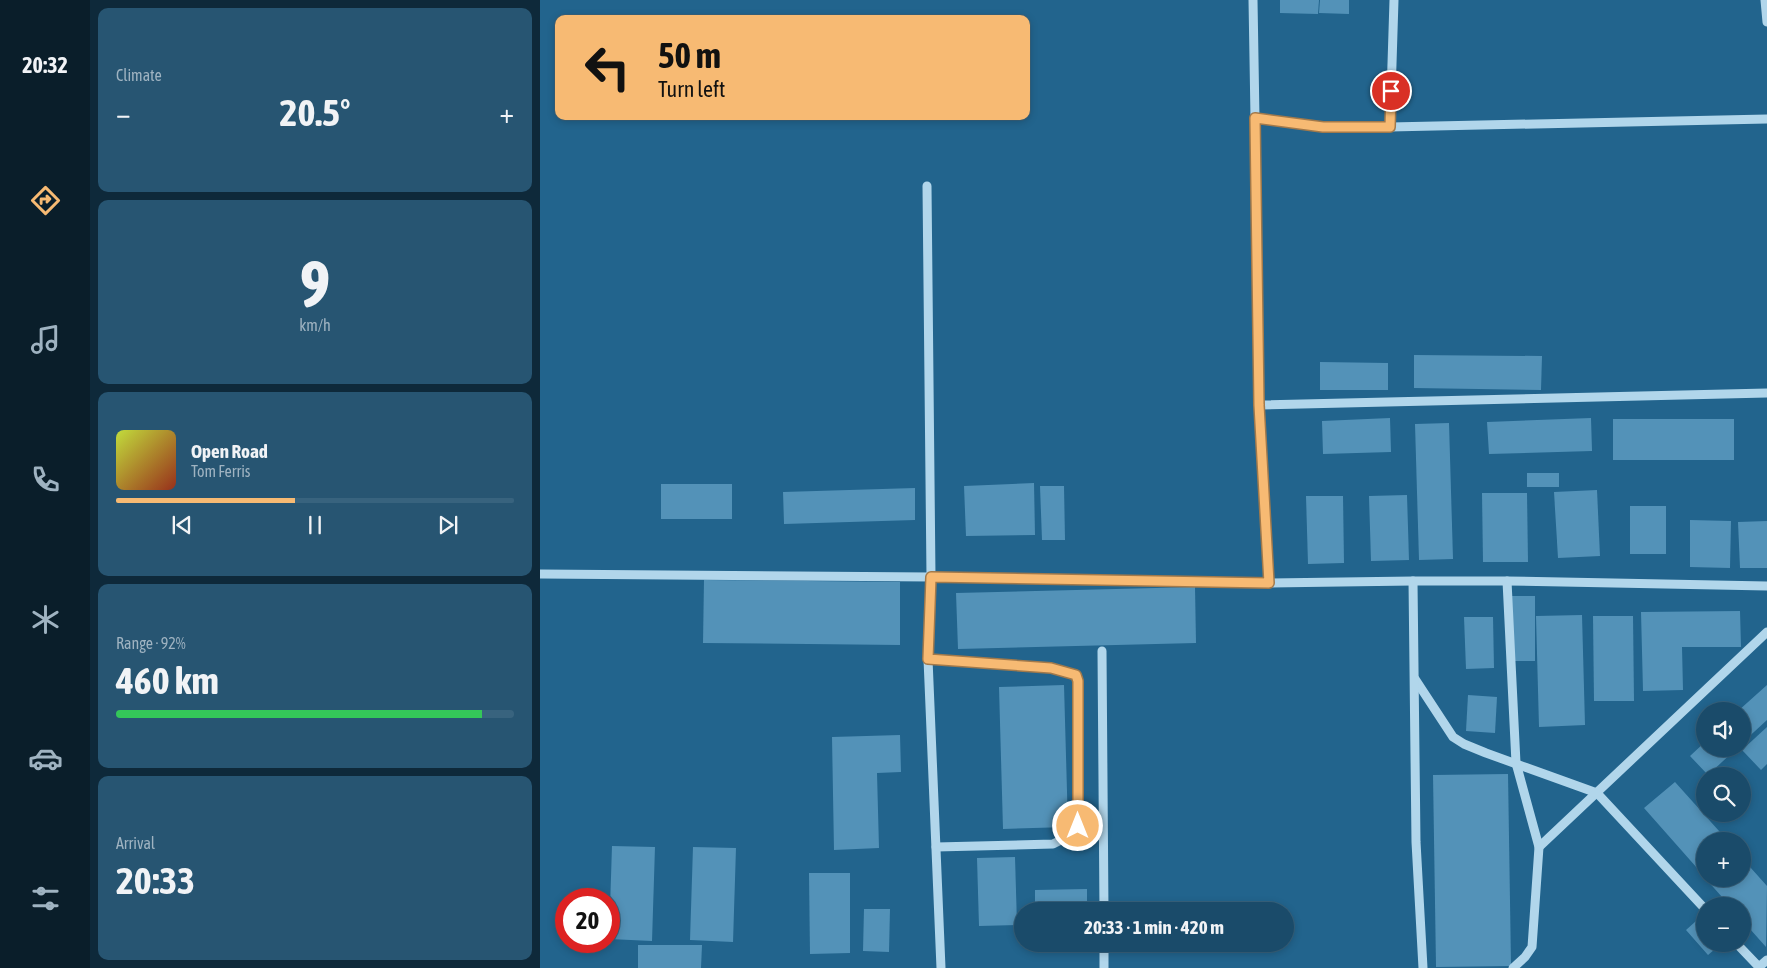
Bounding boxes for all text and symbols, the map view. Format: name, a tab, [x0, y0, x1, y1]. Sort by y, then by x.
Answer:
icon: left	[575, 35, 640, 100]
text: 50 m	[658, 35, 721, 75]
text: 20:32	[22, 52, 68, 78]
text: Climate	[116, 66, 162, 84]
pin	[1370, 70, 1412, 112]
text: Turn left	[658, 76, 725, 102]
icon: arrive	[1377, 77, 1405, 105]
text: 20.5°	[280, 91, 350, 134]
text: −	[116, 97, 131, 129]
text: +	[499, 97, 514, 129]
icon: directions	[28, 183, 63, 218]
text: 9	[300, 246, 330, 321]
text: km/h	[299, 316, 331, 334]
icon: music	[28, 322, 63, 357]
text: Open Road	[191, 440, 268, 462]
icon: phone	[28, 462, 63, 497]
text: Tom Ferris	[191, 462, 250, 480]
icon: previous	[168, 511, 196, 539]
icon: pause	[301, 511, 329, 539]
icon: next	[434, 511, 462, 539]
icon: climate	[28, 602, 63, 637]
text: Range · 92%	[116, 634, 186, 652]
text: 460 km	[116, 659, 219, 702]
map controls	[1696, 702, 1751, 952]
button: sound	[1696, 702, 1751, 757]
icon: car	[28, 741, 63, 776]
button: search	[1696, 767, 1751, 822]
position arrow	[1051, 799, 1103, 851]
button: +	[1696, 832, 1751, 887]
text: Arrival	[116, 834, 155, 852]
text: 20:33	[116, 859, 195, 902]
icon: filters	[28, 881, 63, 916]
speed limit sign: 20	[555, 888, 620, 953]
button: −	[1696, 897, 1751, 952]
text: 20:33 · 1 min · 420 m	[1084, 916, 1224, 938]

